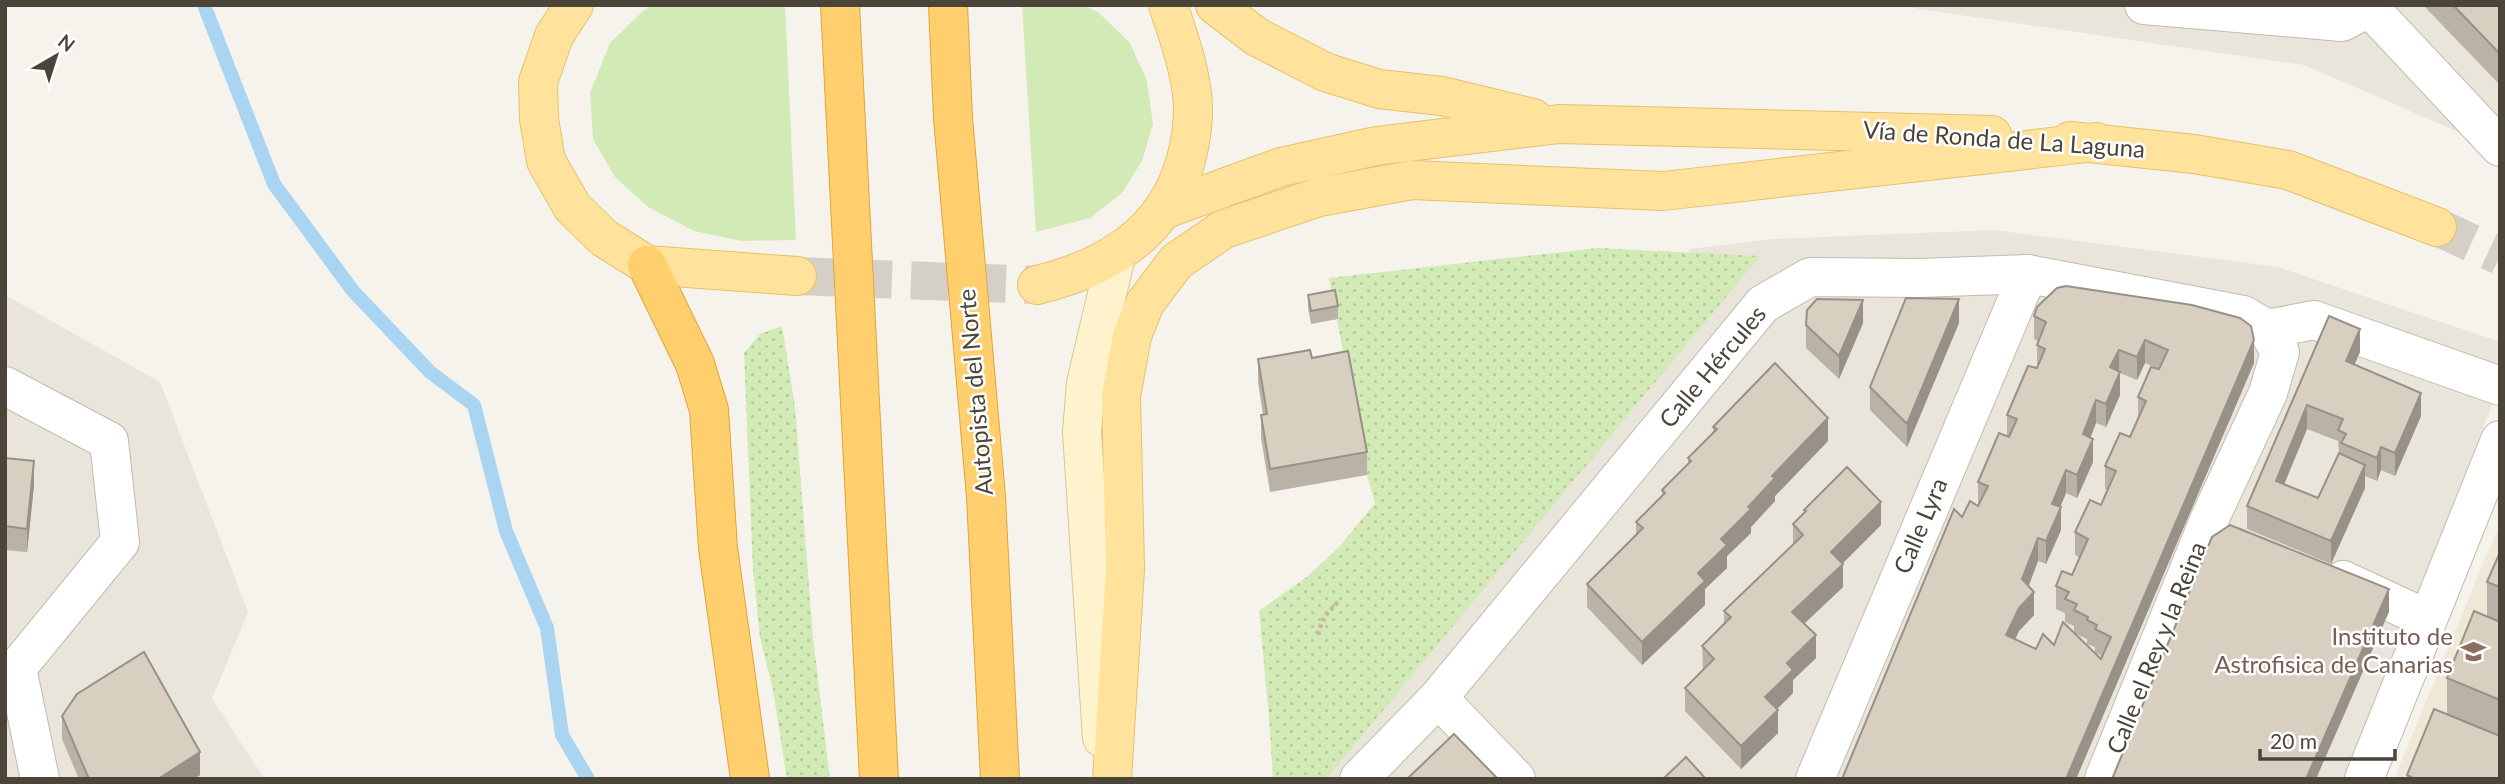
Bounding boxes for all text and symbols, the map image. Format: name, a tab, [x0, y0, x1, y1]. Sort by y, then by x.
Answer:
north arrow	[21, 21, 91, 91]
text: N	[54, 29, 80, 56]
street label: Vía de Ronda de La Laguna	[1862, 114, 2146, 163]
street label: Autopista del Norte	[951, 288, 998, 497]
street label: Calle Hércules	[1652, 299, 1771, 433]
street label: Calle Lyra	[1887, 473, 1953, 578]
street label: Calle el Rey y la Reina	[2100, 537, 2211, 758]
place label: Instituto de Astrofisica de Canarias	[2214, 621, 2453, 678]
school or university icon: Instituto de Astrofisica de Canarias	[2459, 637, 2487, 665]
scale bar	[2260, 718, 2395, 762]
text: 20 m	[2270, 728, 2317, 753]

